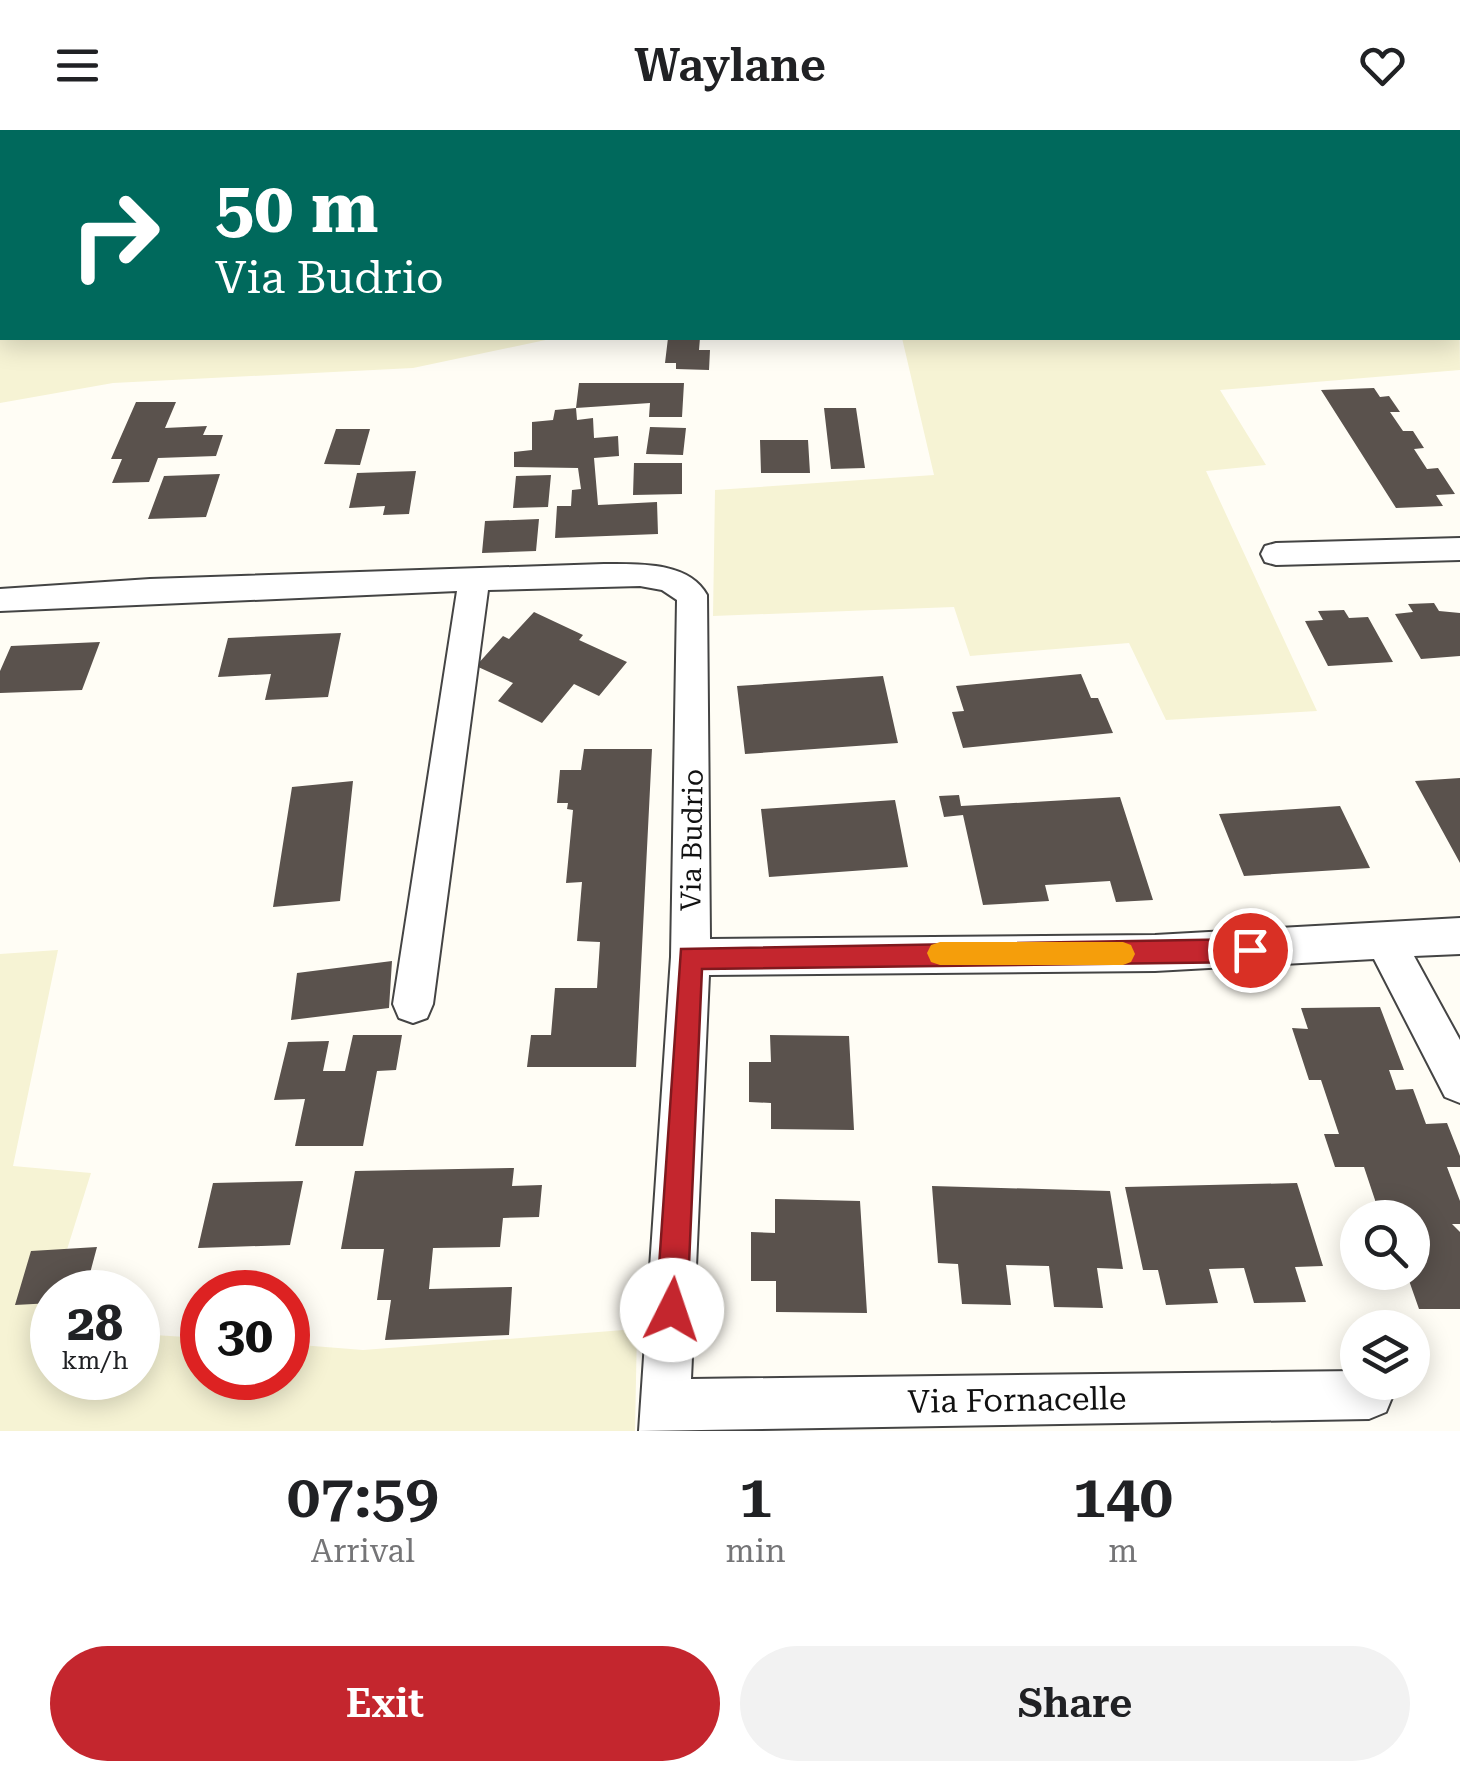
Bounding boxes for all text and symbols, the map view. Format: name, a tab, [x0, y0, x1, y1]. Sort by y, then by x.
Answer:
icon: menu	[50, 38, 105, 93]
icon: heart	[1355, 38, 1410, 93]
text: Waylane	[634, 39, 826, 92]
text: 50 m	[215, 167, 379, 249]
icon: right	[50, 170, 180, 300]
text: Via Budrio	[215, 251, 444, 304]
street label: Via Budrio	[674, 769, 710, 911]
pin	[1208, 908, 1293, 993]
icon: arrive	[1223, 923, 1278, 978]
map controls	[1340, 1200, 1430, 1400]
button: search	[1340, 1200, 1430, 1290]
position arrow	[620, 1258, 724, 1362]
speed limit sign: 30	[180, 1270, 310, 1400]
text: 28	[67, 1294, 123, 1352]
button: layers	[1340, 1310, 1430, 1400]
text: km/h	[62, 1346, 128, 1375]
street label: Via Fornacelle	[907, 1379, 1127, 1421]
text: 07:59	[287, 1461, 439, 1532]
text: 1	[739, 1461, 772, 1532]
text: 140	[1072, 1461, 1173, 1532]
text: Arrival	[311, 1532, 415, 1570]
text: min	[726, 1532, 786, 1570]
text: m	[1108, 1532, 1137, 1570]
button: Exit	[50, 1646, 720, 1761]
button: Share	[740, 1646, 1410, 1761]

